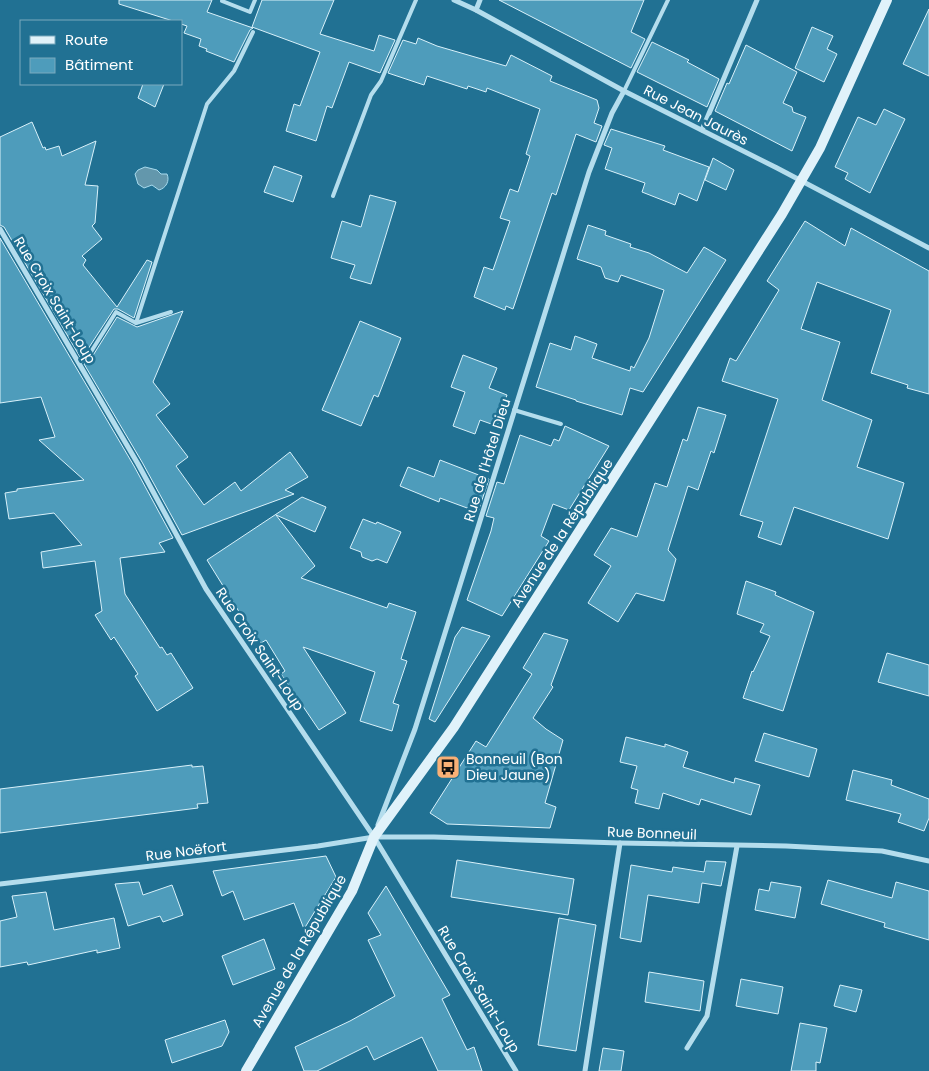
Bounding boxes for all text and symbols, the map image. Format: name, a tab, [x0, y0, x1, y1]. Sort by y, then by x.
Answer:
legend	[20, 20, 182, 85]
text: Route	[65, 29, 108, 50]
text: Bâtiment	[65, 54, 133, 75]
street label: Rue Jean Jaurès	[640, 80, 752, 150]
street label: Rue Croix Saint-Loup	[9, 233, 101, 367]
street label: Rue de l'Hôtel Dieu	[459, 396, 515, 524]
street label: Avenue de la République	[506, 454, 618, 611]
street label: Rue Croix Saint-Loup	[211, 583, 309, 715]
place label: Bonneuil (Bon Dieu Jaune)	[466, 749, 563, 785]
bus stop icon: Bonneuil (Bon Dieu Jaune)	[435, 754, 461, 780]
street label: Rue Bonneuil	[607, 821, 697, 845]
street label: Rue Noëfort	[144, 836, 228, 866]
street label: Avenue de la République	[247, 870, 351, 1031]
street label: Rue Croix Saint-Loup	[433, 922, 525, 1056]

